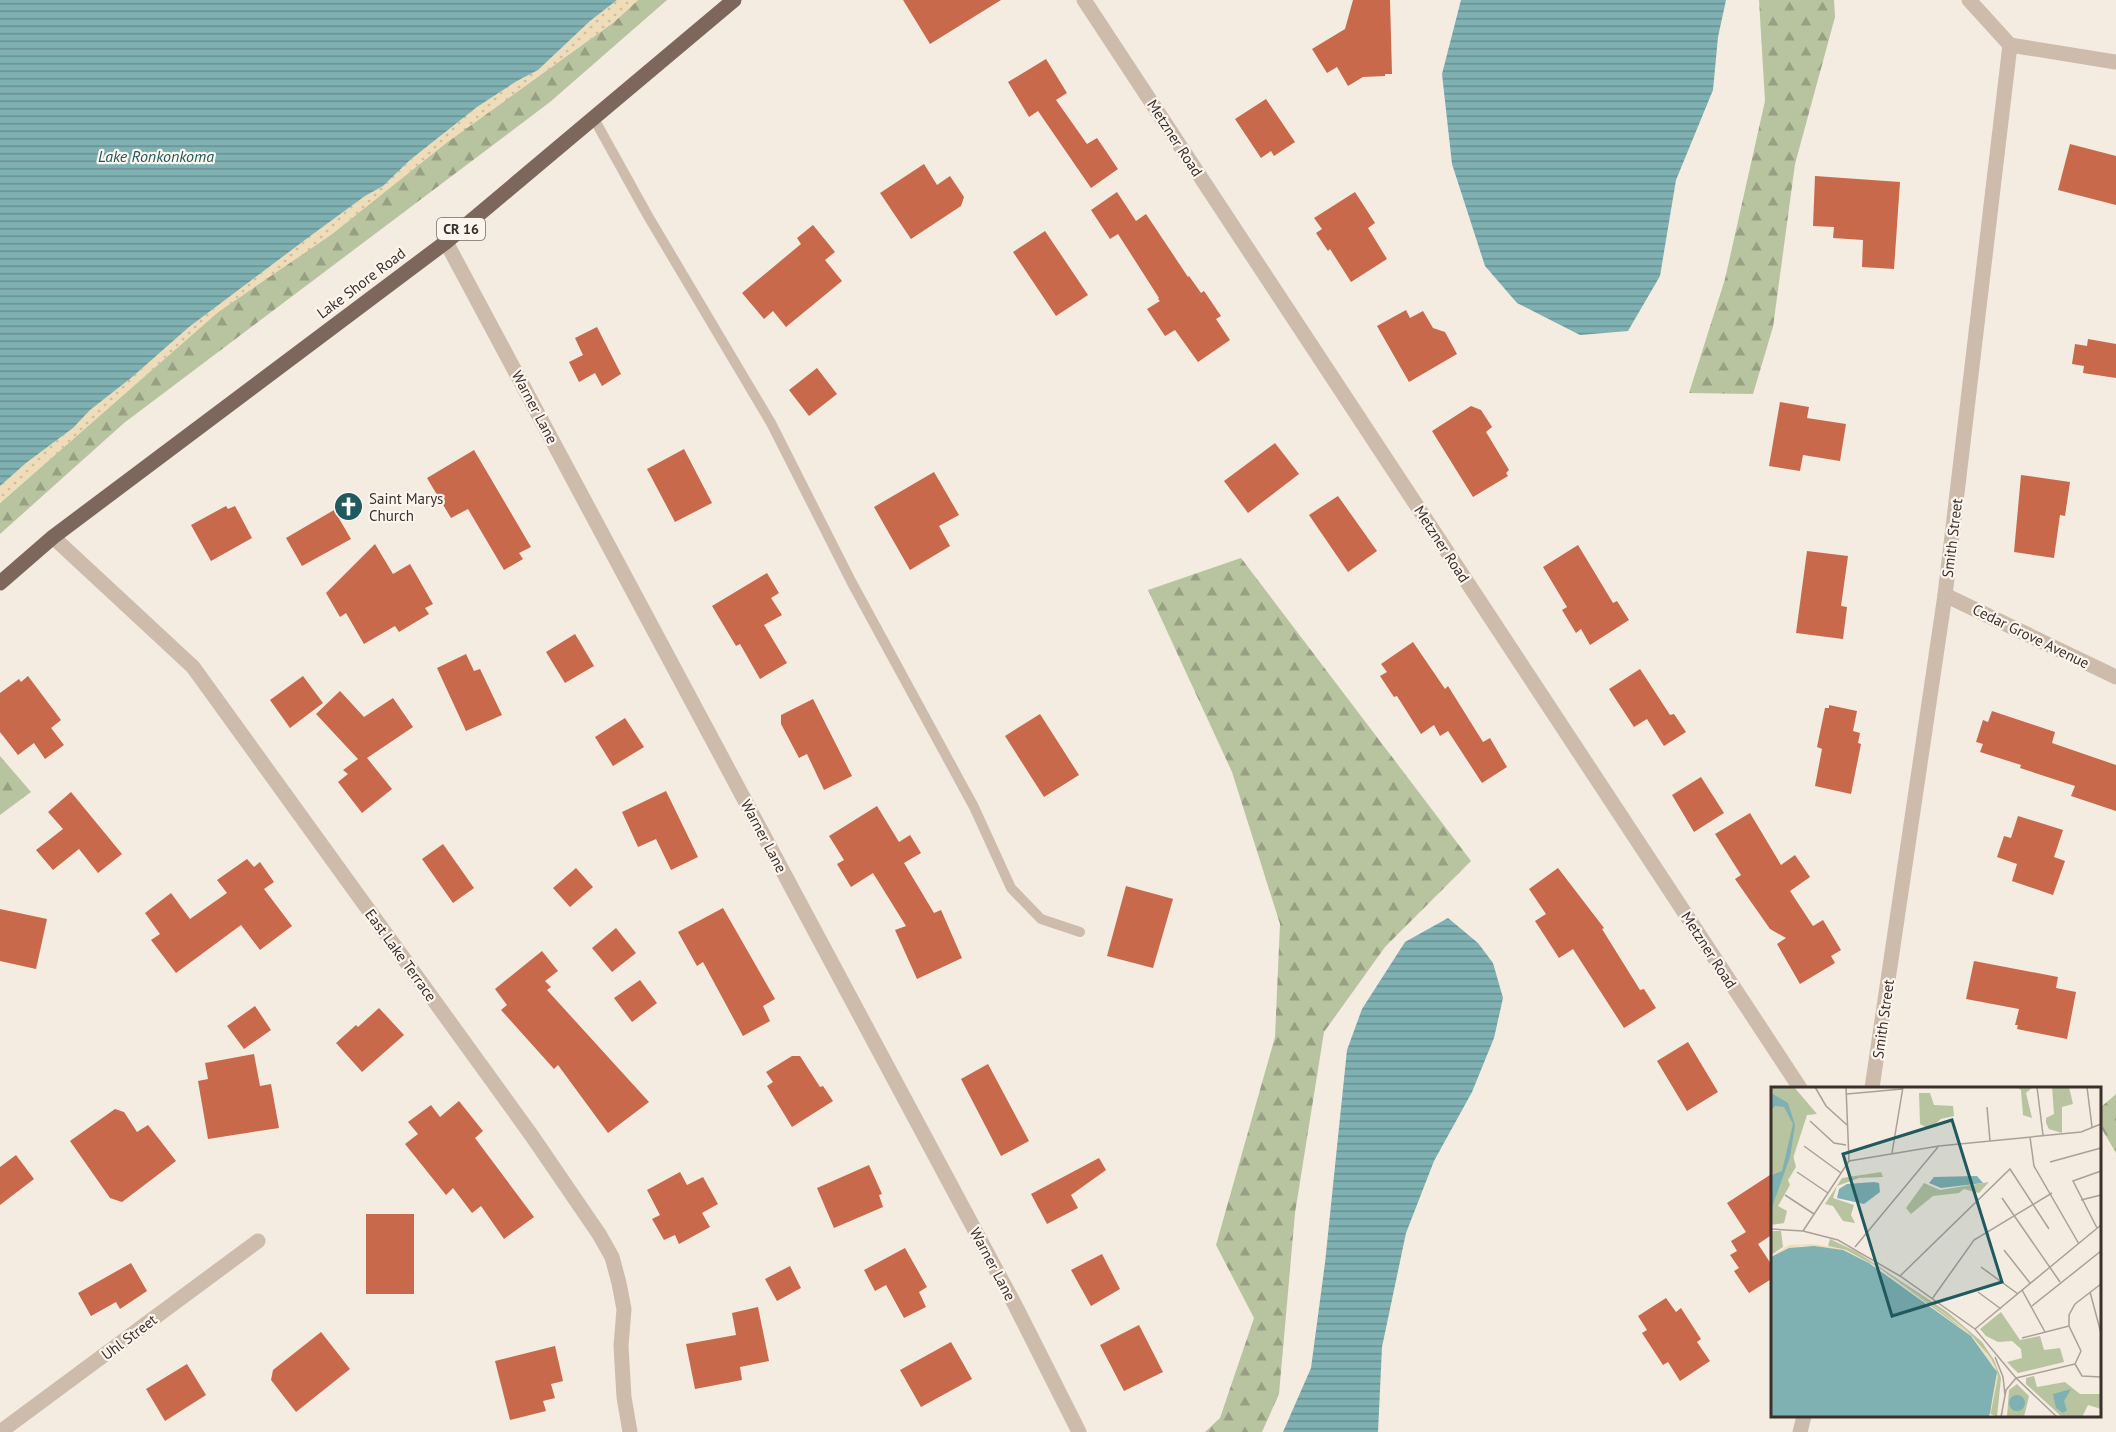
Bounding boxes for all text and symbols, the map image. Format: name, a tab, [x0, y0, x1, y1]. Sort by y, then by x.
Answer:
street label: Metzner Road	[1143, 96, 1207, 180]
water label: Lake Ronkonkoma	[98, 146, 214, 166]
road number: CR 16	[437, 218, 485, 240]
street label: Lake Shore Road	[313, 243, 409, 323]
street label: Warner Lane	[508, 367, 562, 447]
place label: Saint Marys Church	[369, 489, 443, 525]
church icon: Saint Marys Church	[332, 491, 364, 523]
street label: Smith Street	[1938, 497, 1966, 579]
street label: Metzner Road	[1410, 502, 1474, 586]
street label: Cedar Grove Avenue	[1970, 600, 2092, 672]
street label: Warner Lane	[737, 796, 791, 876]
street label: East Lake Terrace	[361, 905, 441, 1005]
street label: Metzner Road	[1677, 908, 1741, 992]
street label: Smith Street	[1868, 978, 1898, 1060]
inset map	[1771, 1087, 2101, 1417]
street label: Warner Lane	[966, 1224, 1020, 1304]
street label: Uhl Street	[97, 1310, 161, 1364]

